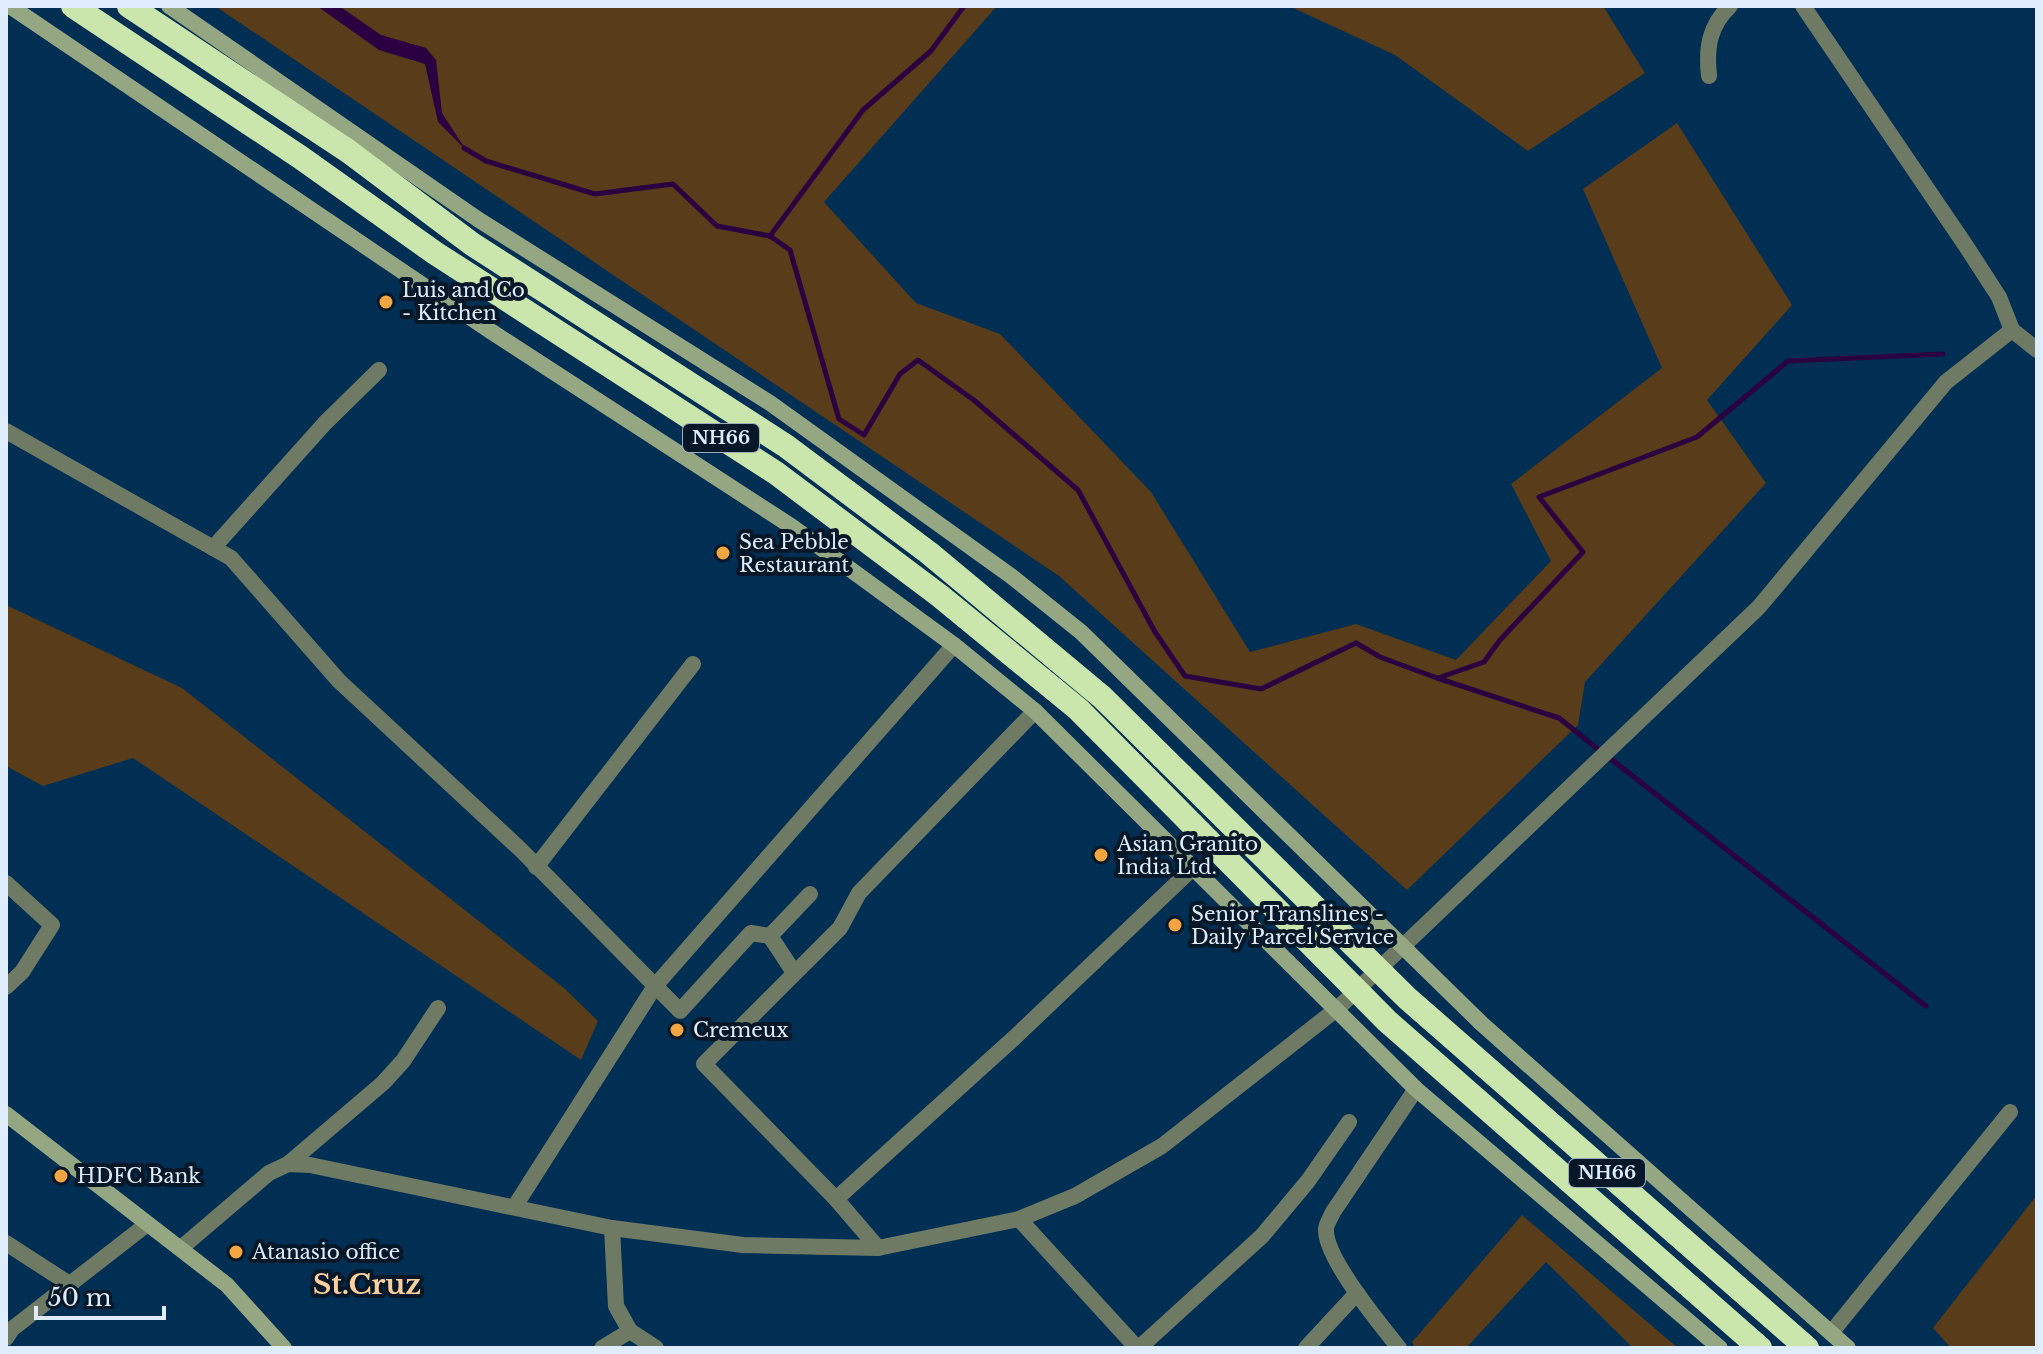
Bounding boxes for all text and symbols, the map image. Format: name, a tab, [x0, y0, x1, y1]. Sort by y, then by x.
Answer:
place label: Luis and Co - Kitchen	[402, 278, 525, 325]
marker: Luis and Co - Kitchen	[377, 293, 395, 311]
road number: NH66	[683, 424, 759, 452]
place label: Sea Pebble Restaurant	[739, 530, 850, 577]
marker: Sea Pebble Restaurant	[714, 544, 732, 562]
place label: Asian Granito India Ltd.	[1116, 832, 1258, 879]
marker: Asian Granito India Ltd.	[1092, 846, 1110, 864]
place label: Senior Translines - Daily Parcel Service	[1191, 902, 1394, 949]
marker: Senior Translines - Daily Parcel Service	[1166, 916, 1184, 934]
place label: Cremeux	[693, 1018, 788, 1042]
marker: Cremeux	[668, 1021, 686, 1039]
road number: NH66	[1569, 1159, 1645, 1187]
place label: HDFC Bank	[77, 1164, 201, 1188]
marker: HDFC Bank	[52, 1167, 70, 1185]
place label: Atanasio office	[251, 1240, 400, 1264]
marker: Atanasio office	[227, 1243, 245, 1261]
district label: St.Cruz	[313, 1267, 421, 1302]
scale bar	[36, 1270, 164, 1320]
text: 50 m	[48, 1283, 112, 1312]

